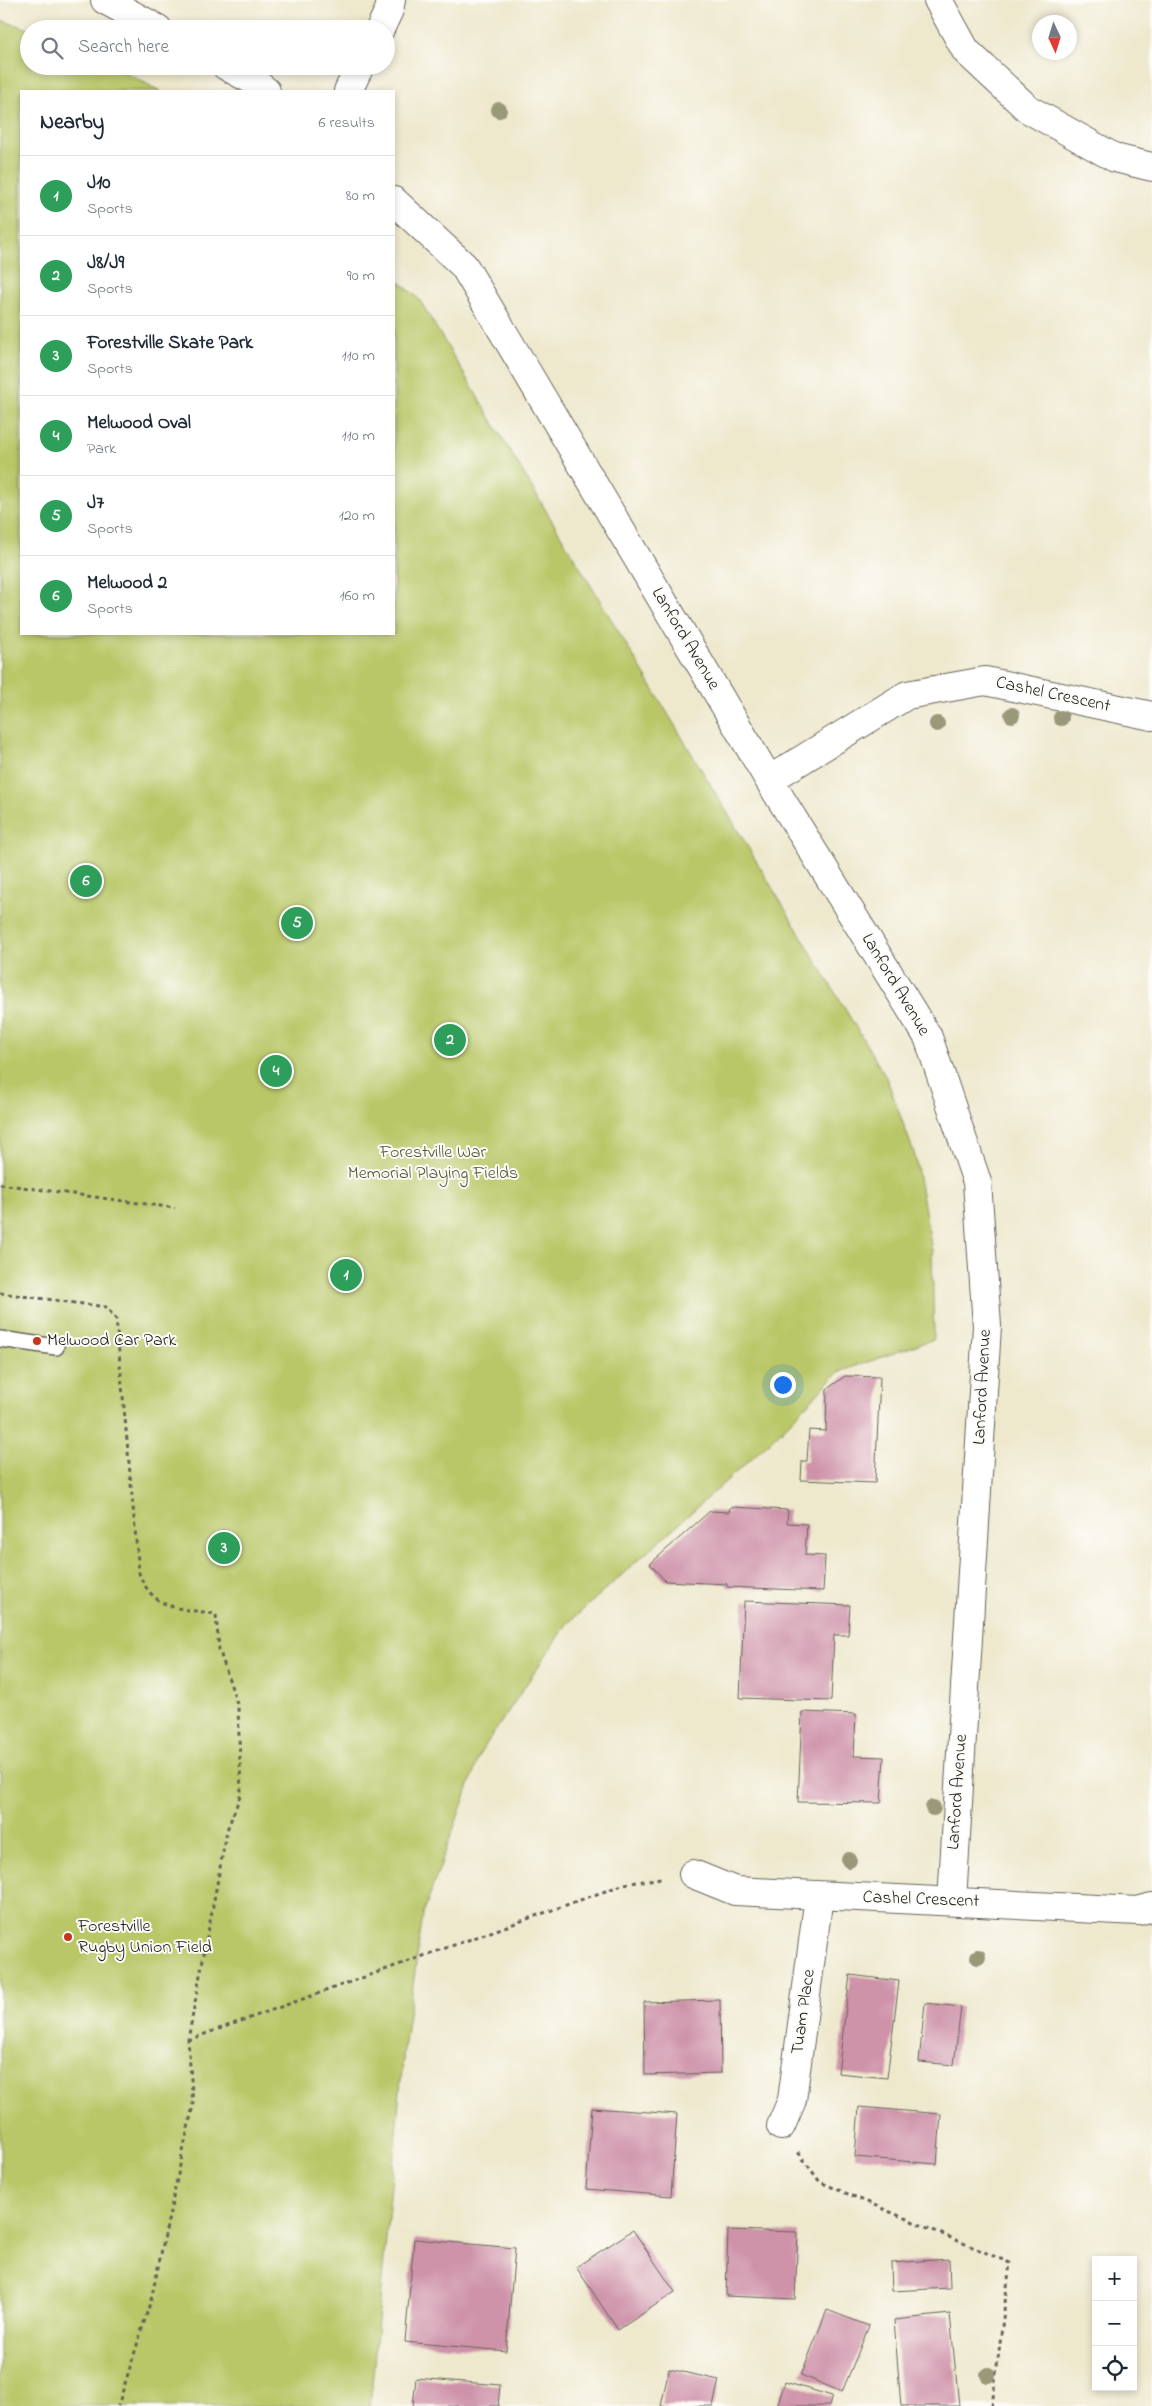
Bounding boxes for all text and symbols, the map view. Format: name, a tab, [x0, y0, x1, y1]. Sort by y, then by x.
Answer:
north arrow	[1032, 15, 1077, 60]
search box	[20, 20, 395, 75]
icon: search	[38, 34, 66, 62]
text: Search here	[78, 34, 169, 61]
text: Nearby	[40, 108, 104, 138]
text: 6 results	[318, 111, 375, 135]
text: J10	[87, 170, 111, 197]
text: 1	[53, 184, 59, 208]
text: 80 m	[346, 184, 375, 208]
text: Sports	[87, 197, 133, 221]
text: J8/J9	[87, 250, 124, 277]
text: 2	[52, 264, 60, 288]
text: 90 m	[347, 264, 375, 288]
text: Sports	[87, 277, 133, 301]
text: Forestville Skate Park	[87, 330, 253, 357]
text: 3	[53, 344, 59, 368]
text: 110 m	[341, 344, 375, 368]
text: Sports	[87, 357, 133, 381]
text: Melwood Oval	[87, 410, 191, 437]
text: 4	[53, 424, 59, 448]
text: 110 m	[341, 424, 375, 448]
text: Park	[87, 437, 116, 461]
text: J7	[87, 490, 104, 517]
text: 5	[51, 504, 61, 528]
text: 120 m	[339, 504, 375, 528]
text: Sports	[87, 517, 133, 541]
text: Melwood 2	[87, 570, 167, 597]
street label: Lanford Avenue	[644, 583, 726, 696]
text: 6	[52, 584, 60, 608]
text: 160 m	[340, 584, 375, 608]
text: Sports	[87, 597, 133, 621]
street label: Cashel Crescent	[993, 670, 1113, 720]
pin: 6	[70, 862, 102, 900]
pin: 5	[281, 904, 313, 942]
street label: Lanford Avenue	[854, 929, 936, 1042]
pin: 2	[434, 1021, 466, 1059]
pin: 4	[260, 1052, 292, 1090]
park label: Forestville War Memorial Playing Fields	[348, 1140, 518, 1188]
pin: 1	[330, 1256, 362, 1294]
place label: Melwood Car Park	[47, 1328, 176, 1354]
street label: Lanford Avenue	[967, 1328, 999, 1446]
marker: Melwood Car Park	[31, 1335, 43, 1347]
your location	[770, 1372, 796, 1398]
pin: 3	[208, 1529, 240, 1567]
street label: Lanford Avenue	[941, 1732, 975, 1851]
street label: Cashel Crescent	[862, 1885, 980, 1915]
place label: Forestville Rugby Union Field	[77, 1914, 212, 1962]
marker: Forestville Rugby Union Field	[62, 1931, 74, 1943]
street label: Tuam Place	[785, 1967, 823, 2056]
map controls	[1092, 2256, 1137, 2391]
button: +	[1092, 2256, 1137, 2301]
button: −	[1092, 2301, 1137, 2346]
button: locate	[1092, 2346, 1137, 2391]

